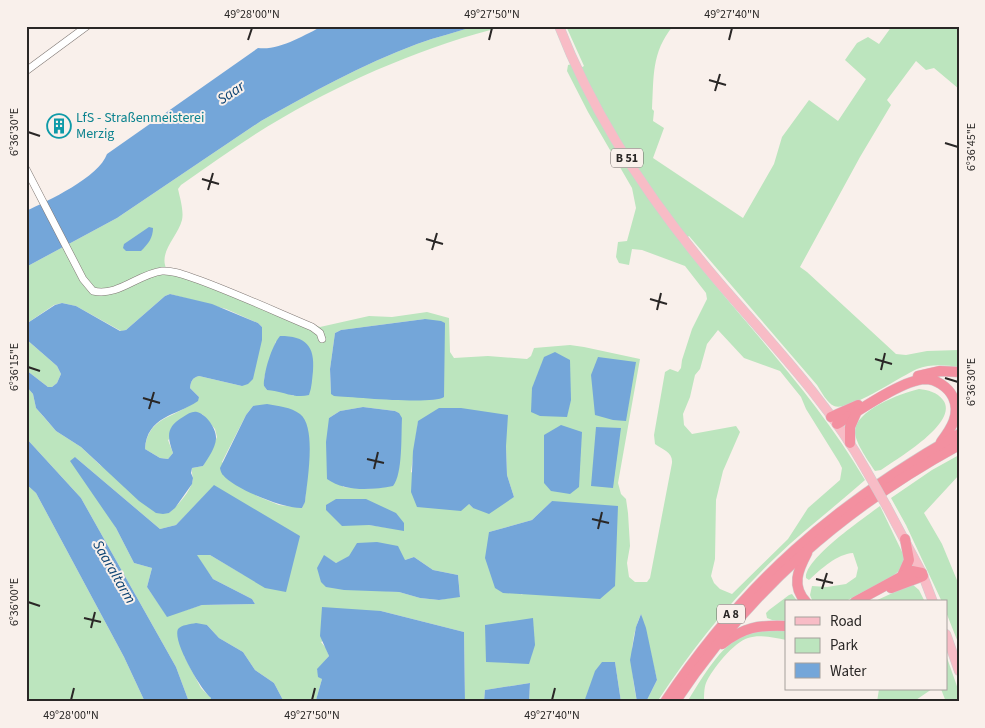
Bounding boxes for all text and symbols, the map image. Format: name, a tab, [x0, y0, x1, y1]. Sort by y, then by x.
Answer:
text: 49°28'00"N	[224, 6, 280, 23]
text: 49°27'50"N	[464, 6, 520, 23]
text: 49°27'40"N	[704, 6, 760, 23]
water label: Saar	[213, 76, 250, 110]
text: 6°36'30"E	[6, 108, 23, 156]
place label: LfS - Straßenmeisterei Merzig	[76, 108, 204, 144]
building icon: LfS - Straßenmeisterei Merzig	[46, 113, 72, 139]
text: 6°36'45"E	[963, 123, 980, 171]
road number: B 51	[611, 148, 643, 168]
text: 6°36'15"E	[6, 343, 23, 391]
text: 6°36'30"E	[963, 358, 980, 406]
water label: Saaraltarm	[87, 536, 141, 608]
text: 6°36'00"E	[6, 578, 23, 626]
legend	[785, 600, 948, 690]
road number: A 8	[717, 604, 745, 624]
text: Road	[830, 611, 862, 632]
text: Park	[830, 635, 859, 656]
text: Water	[830, 661, 867, 682]
text: 49°28'00"N	[43, 707, 99, 724]
text: 49°27'50"N	[284, 707, 340, 724]
text: 49°27'40"N	[524, 707, 580, 724]

